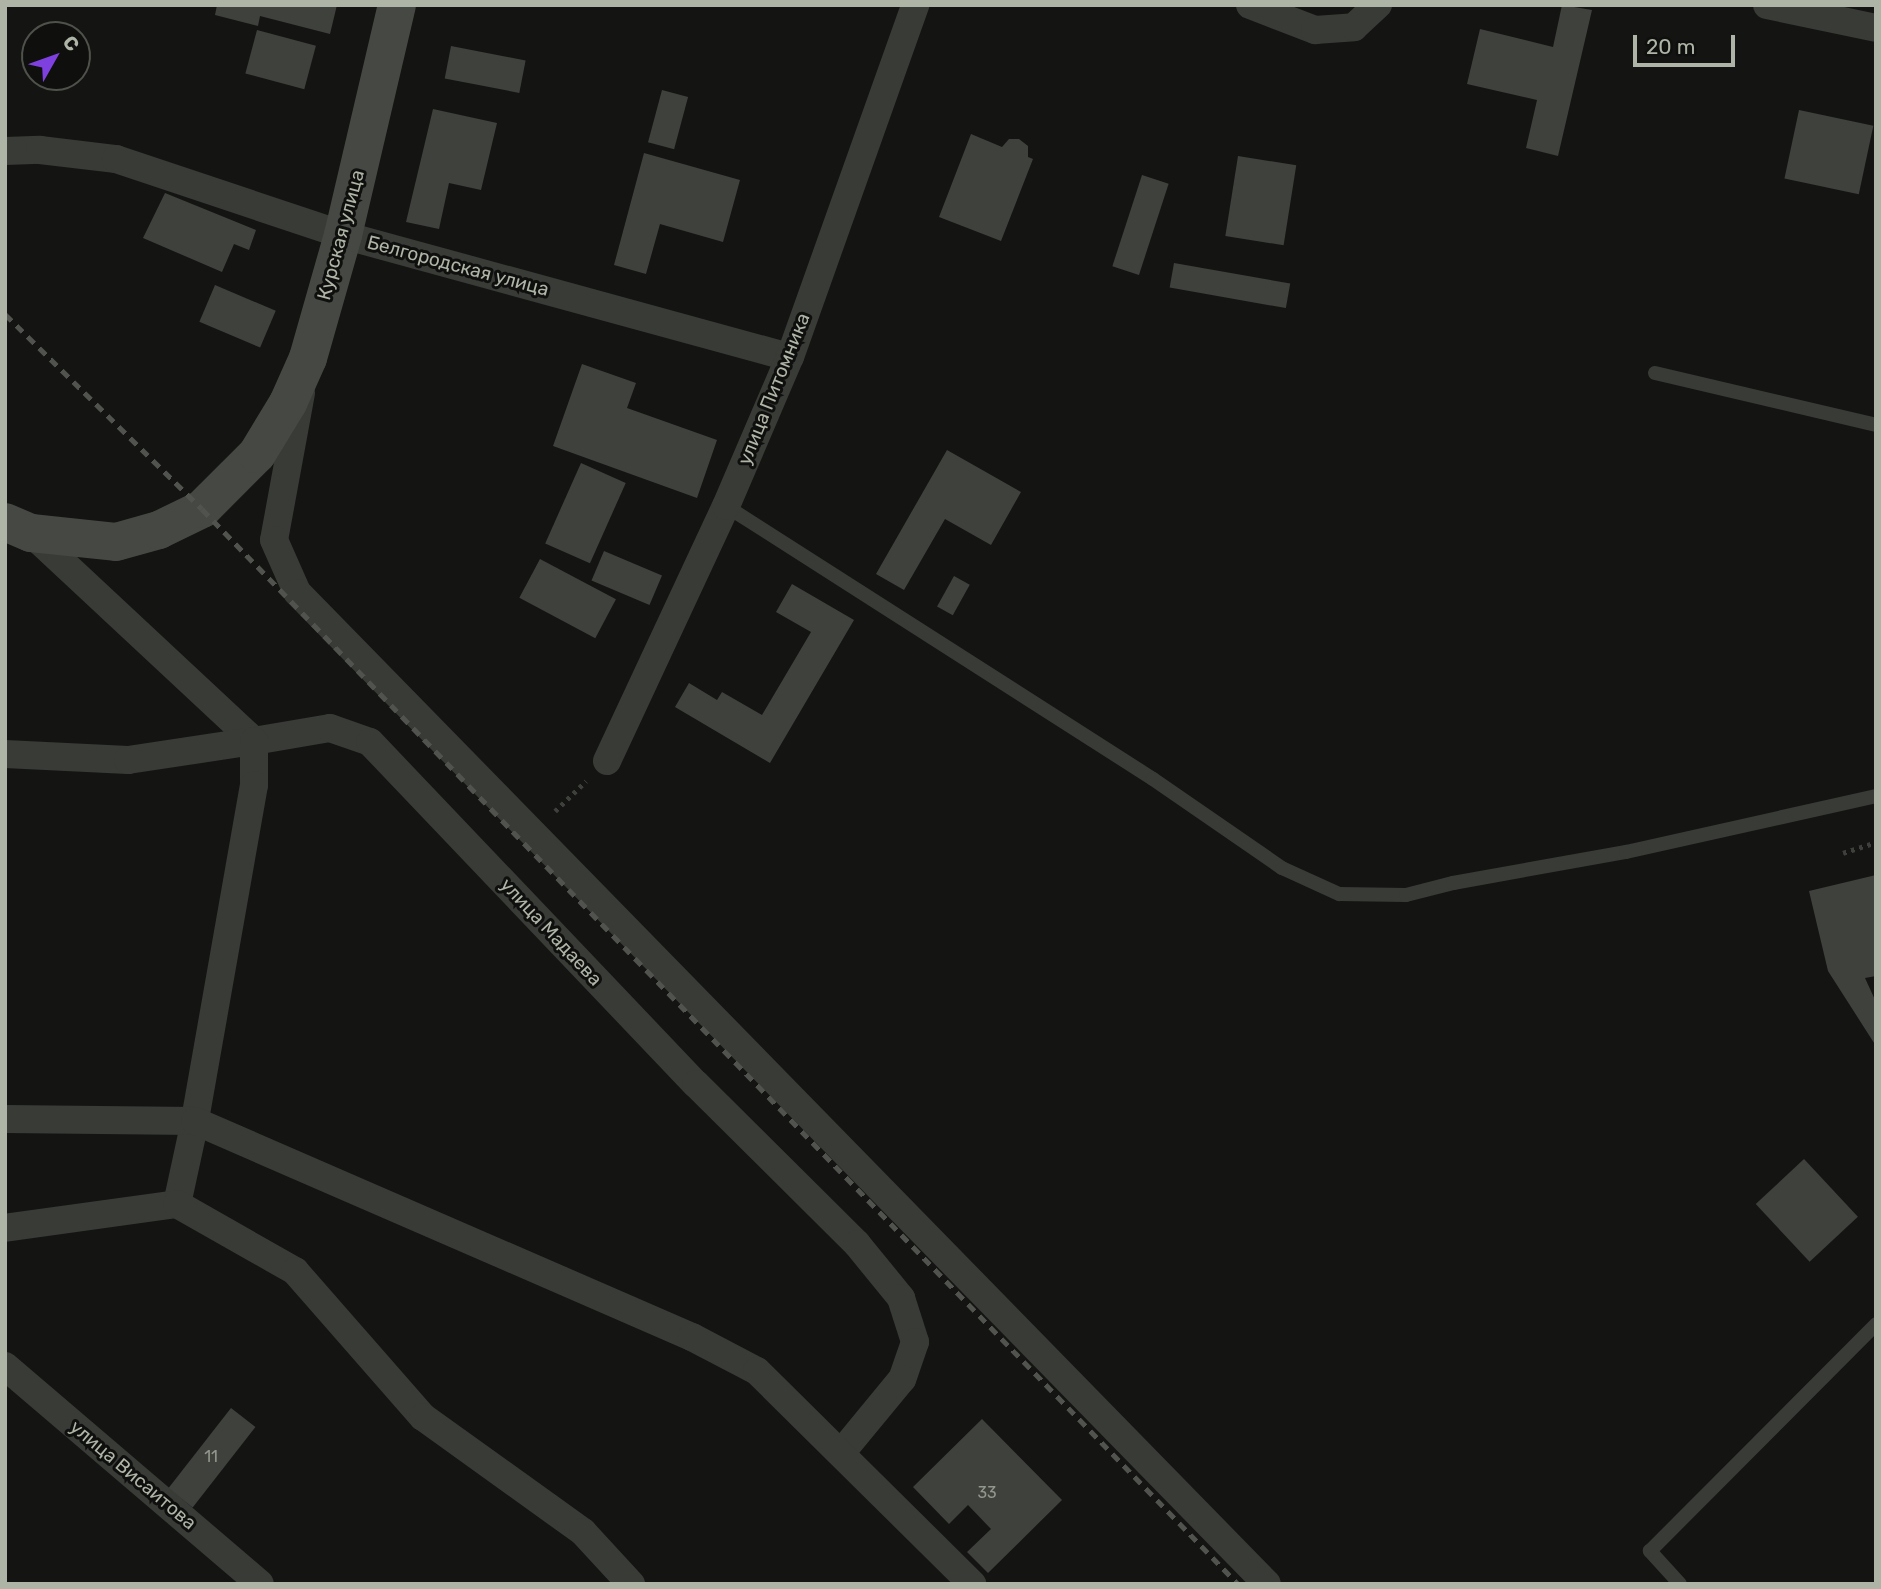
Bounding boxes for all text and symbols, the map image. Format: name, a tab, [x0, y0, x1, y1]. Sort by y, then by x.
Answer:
north arrow	[21, 21, 91, 91]
scale bar	[1636, 21, 1738, 65]
text: С	[58, 31, 84, 56]
text: 20 m	[1646, 34, 1695, 59]
street label: Курская улица	[313, 167, 369, 303]
street label: Белгородская улица	[365, 231, 551, 301]
street label: улица Питомника	[733, 310, 815, 468]
street label: улица Мадаева	[495, 874, 607, 990]
street label: улица Висаитова	[65, 1416, 201, 1534]
house number: 11	[204, 1447, 218, 1467]
house number: 33	[977, 1483, 997, 1503]

